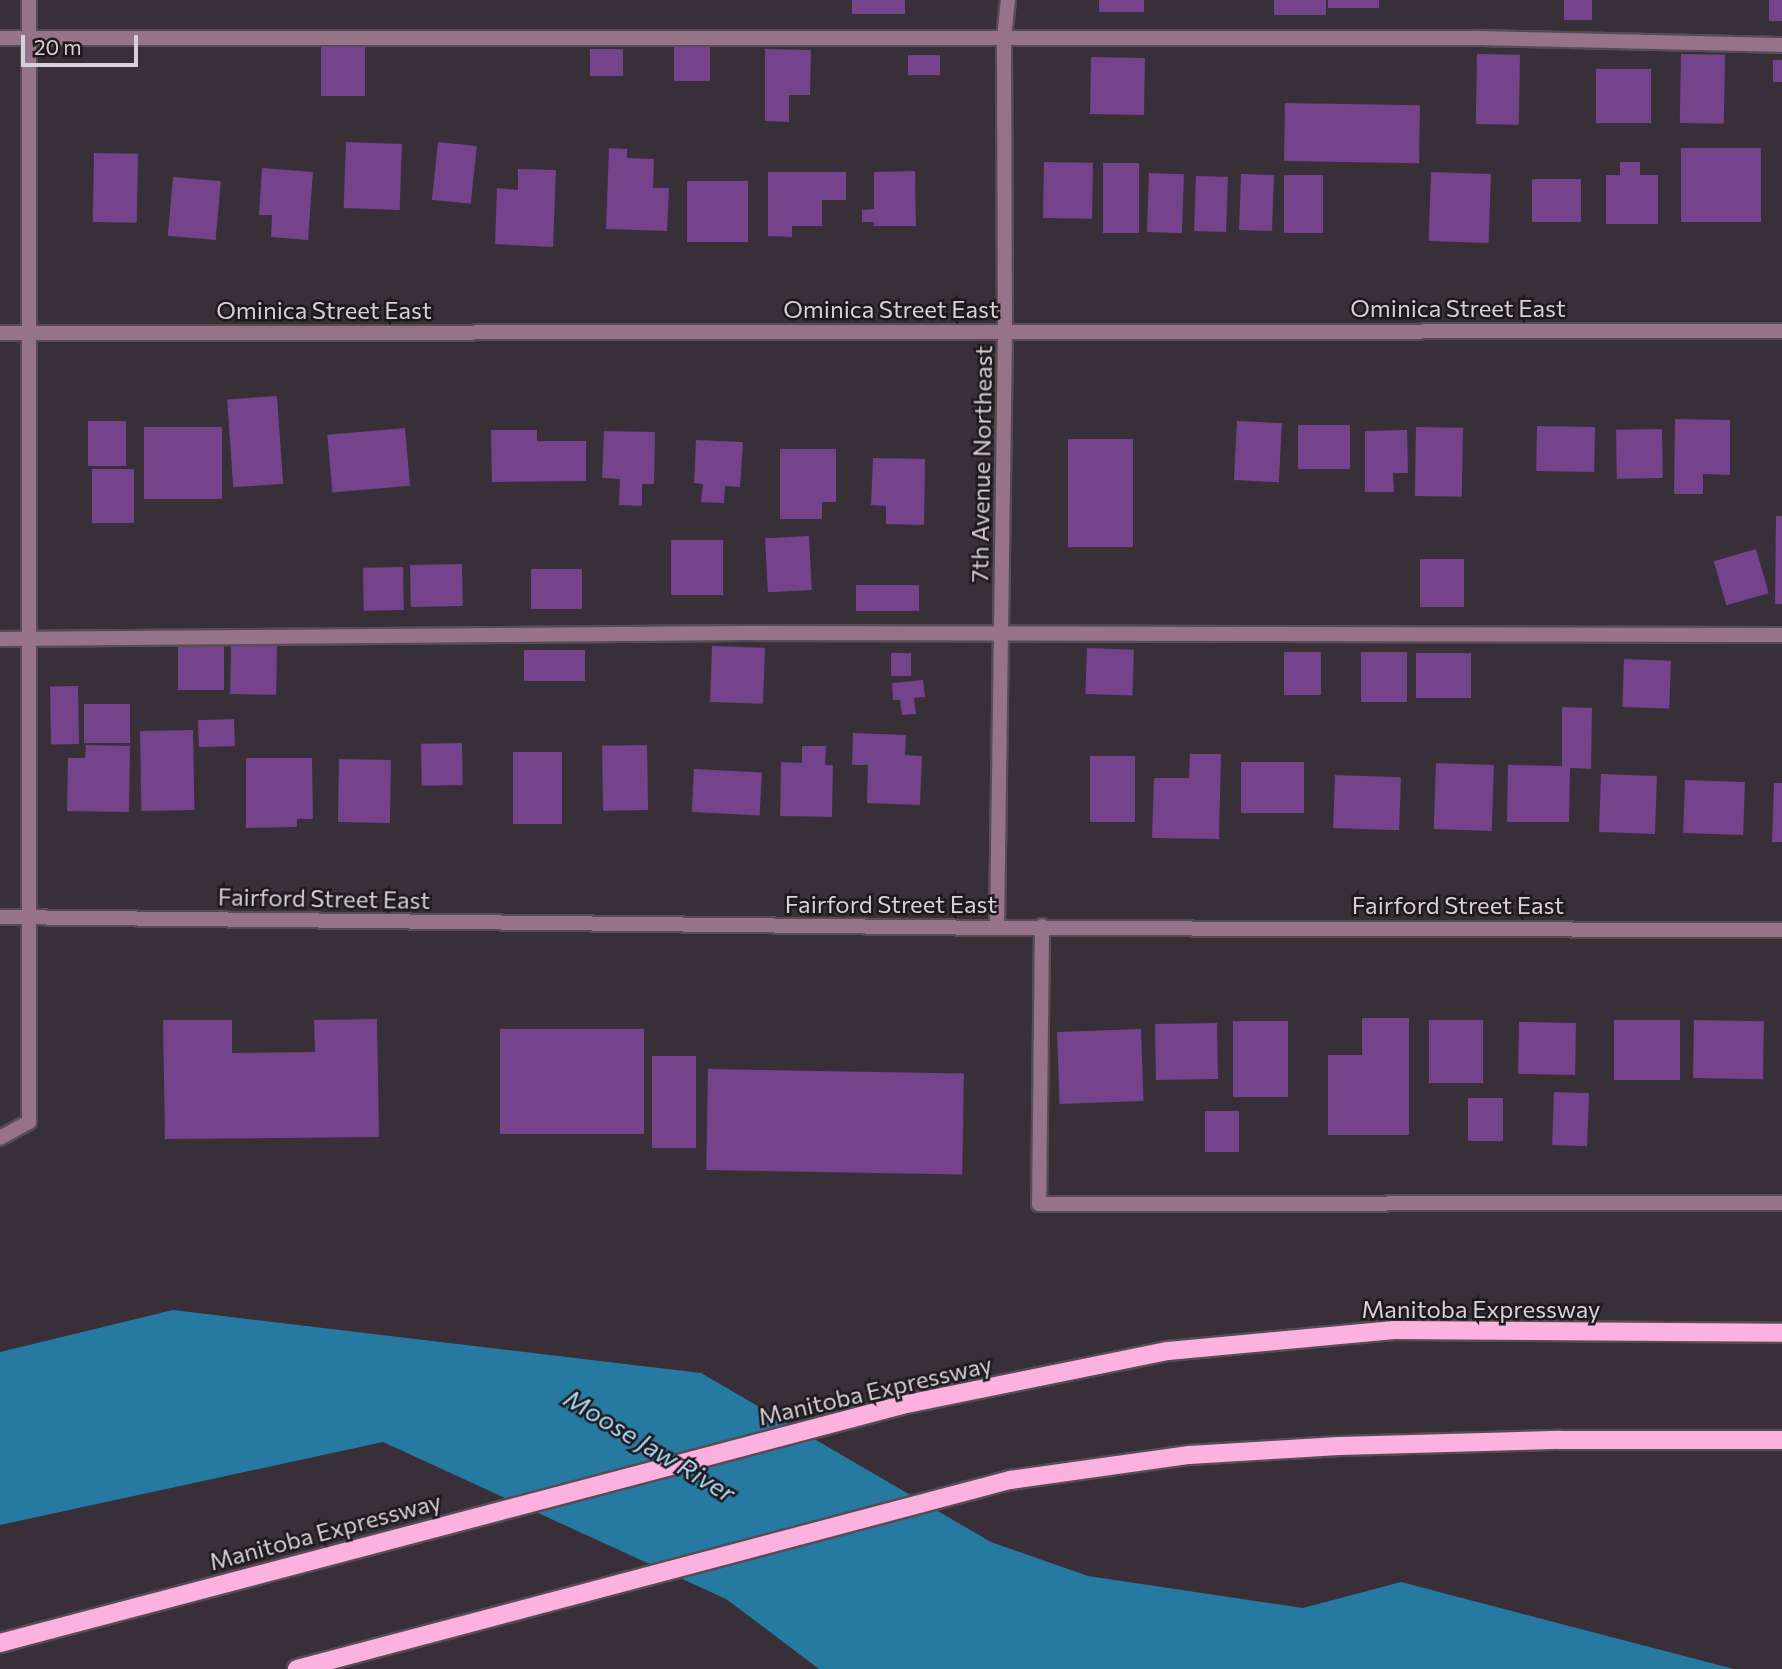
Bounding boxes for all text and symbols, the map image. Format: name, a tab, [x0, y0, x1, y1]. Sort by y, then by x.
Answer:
scale bar	[24, 21, 142, 65]
text: 20 m	[34, 34, 82, 59]
street label: Ominica Street East	[1350, 294, 1566, 322]
street label: Ominica Street East	[783, 295, 999, 323]
street label: Ominica Street East	[216, 296, 432, 324]
street label: 7th Avenue Northeast	[965, 345, 997, 583]
street label: Fairford Street East	[218, 882, 430, 914]
street label: Fairford Street East	[785, 890, 997, 918]
street label: Fairford Street East	[1352, 891, 1564, 919]
street label: Manitoba Expressway	[1362, 1295, 1600, 1323]
street label: Manitoba Expressway	[755, 1349, 995, 1431]
water label: Moose Jaw River	[559, 1382, 741, 1508]
street label: Manitoba Expressway	[206, 1486, 444, 1576]

